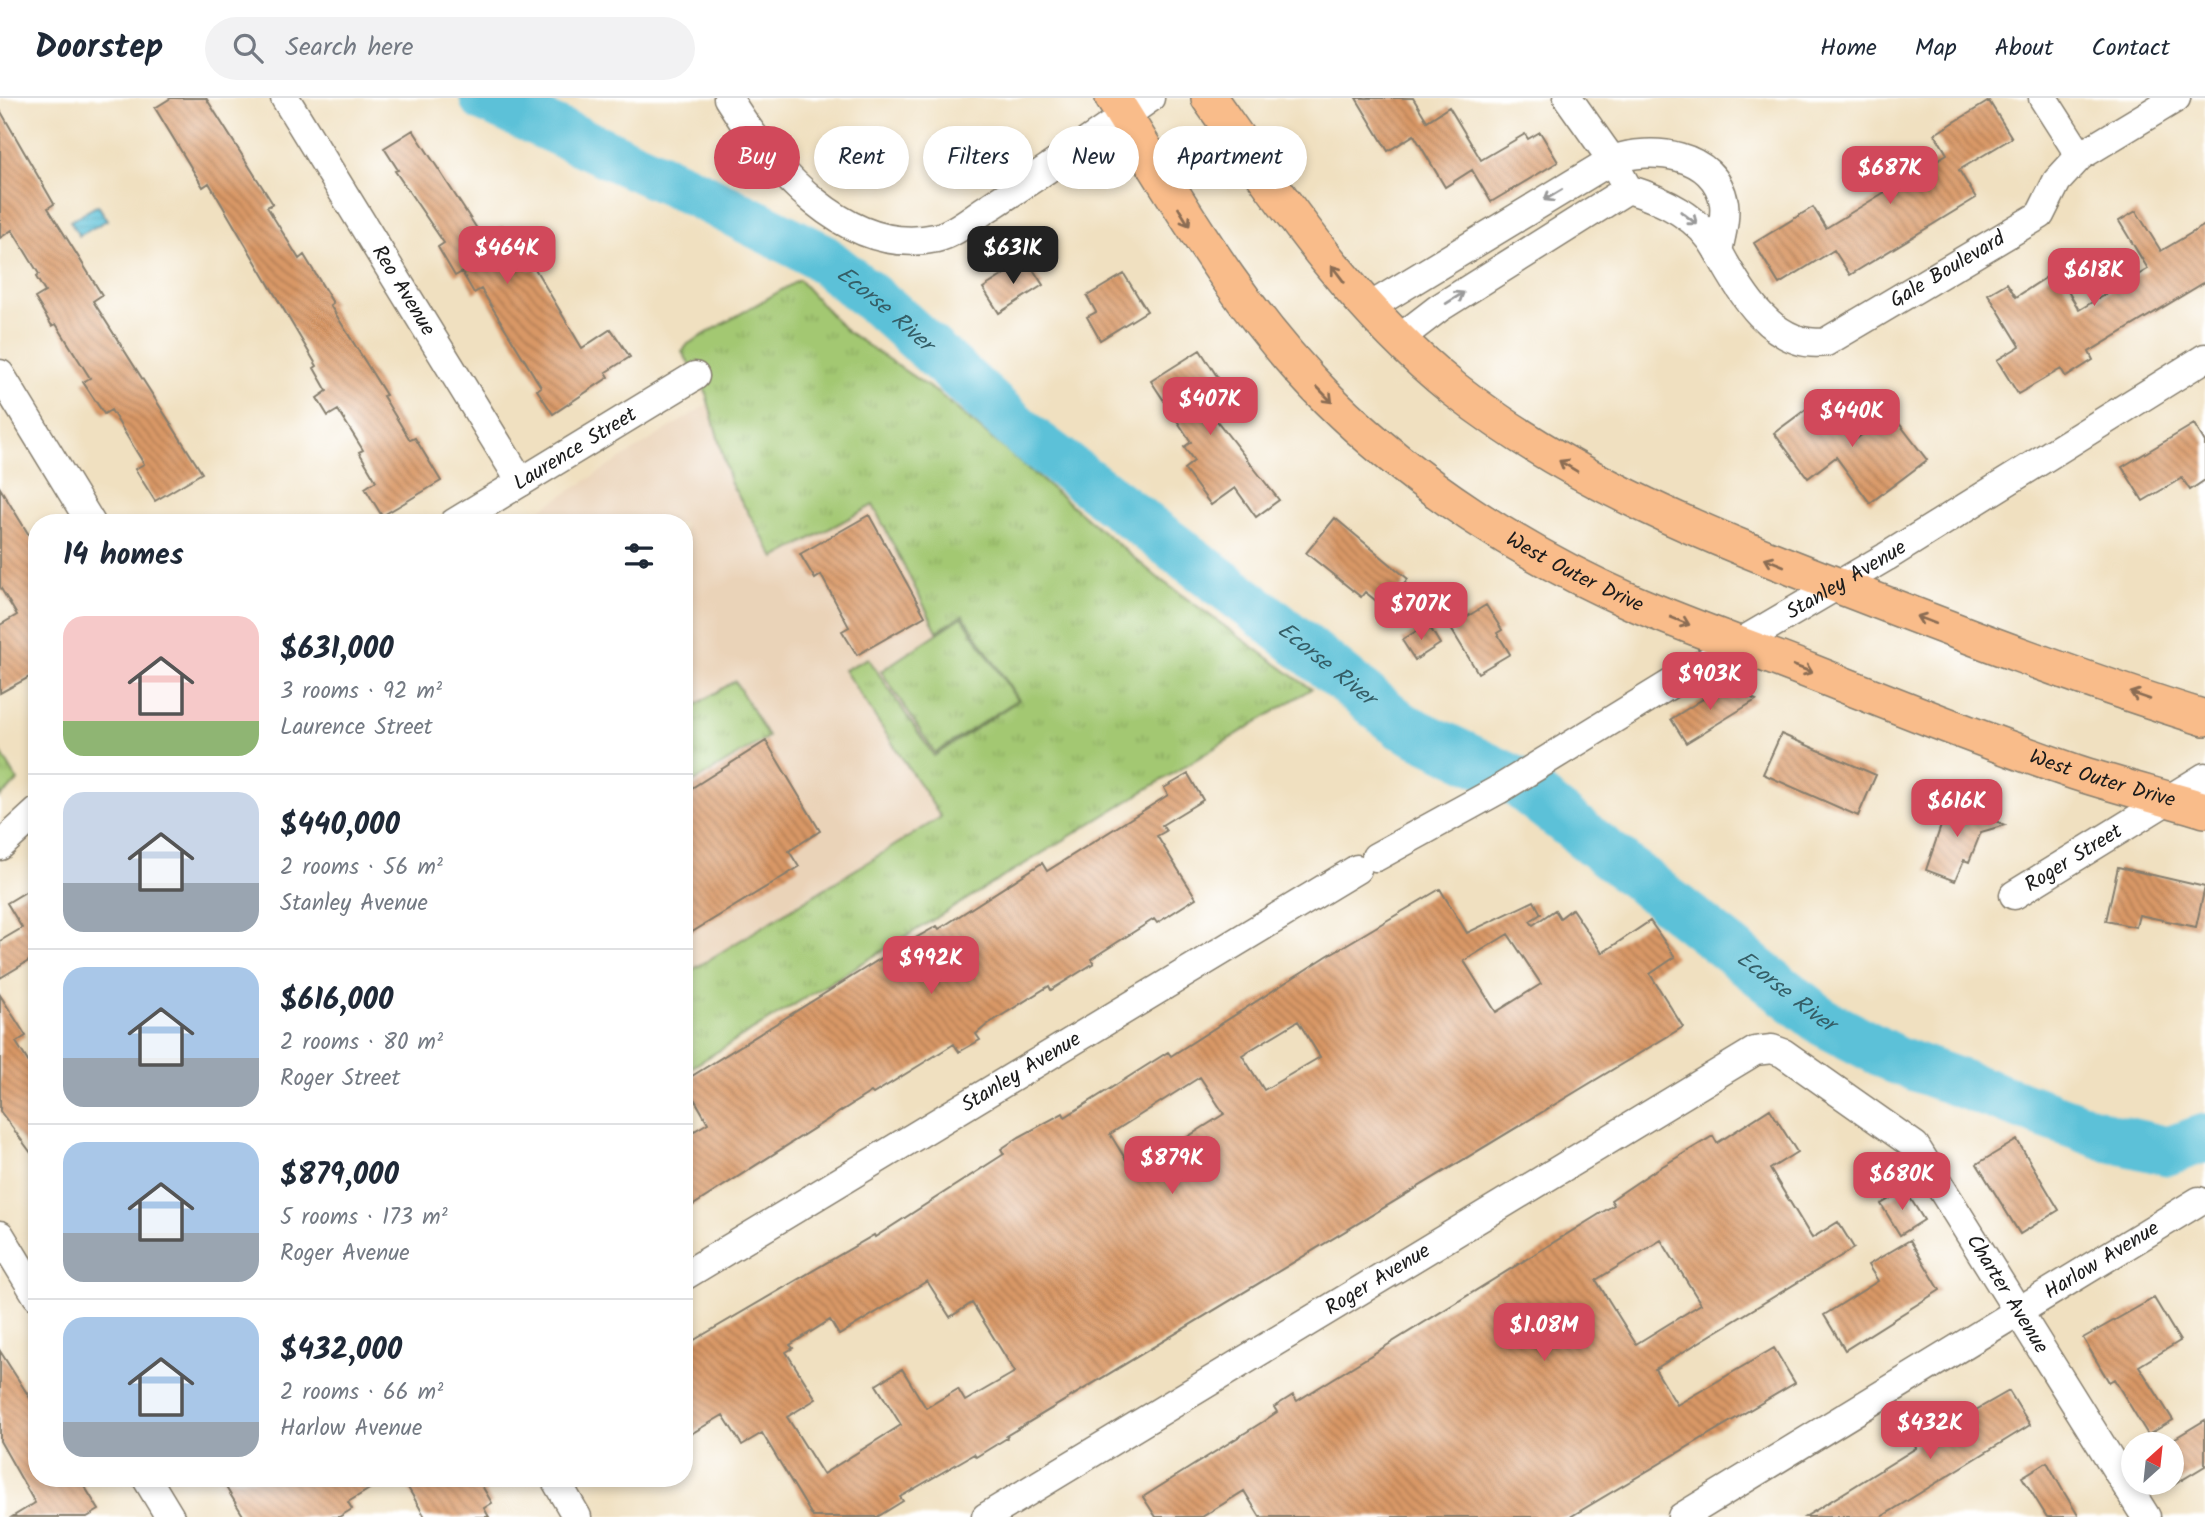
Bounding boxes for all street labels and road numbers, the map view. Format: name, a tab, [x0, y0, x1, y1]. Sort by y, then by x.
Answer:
street label: Gale Boulevard	[1883, 222, 2012, 317]
street label: Reo Avenue	[363, 239, 444, 343]
street label: Laurence Street	[507, 398, 644, 499]
street label: West Outer Drive	[1499, 523, 1649, 622]
street label: Stanley Avenue	[1780, 531, 1914, 629]
street label: West Outer Drive	[2025, 741, 2180, 817]
street label: Roger Street	[2018, 815, 2130, 901]
street label: Stanley Avenue	[955, 1023, 1088, 1121]
street label: Harlow Avenue	[2038, 1212, 2166, 1308]
street label: Charter Avenue	[1957, 1228, 2057, 1361]
street label: Roger Avenue	[1318, 1235, 1437, 1324]

